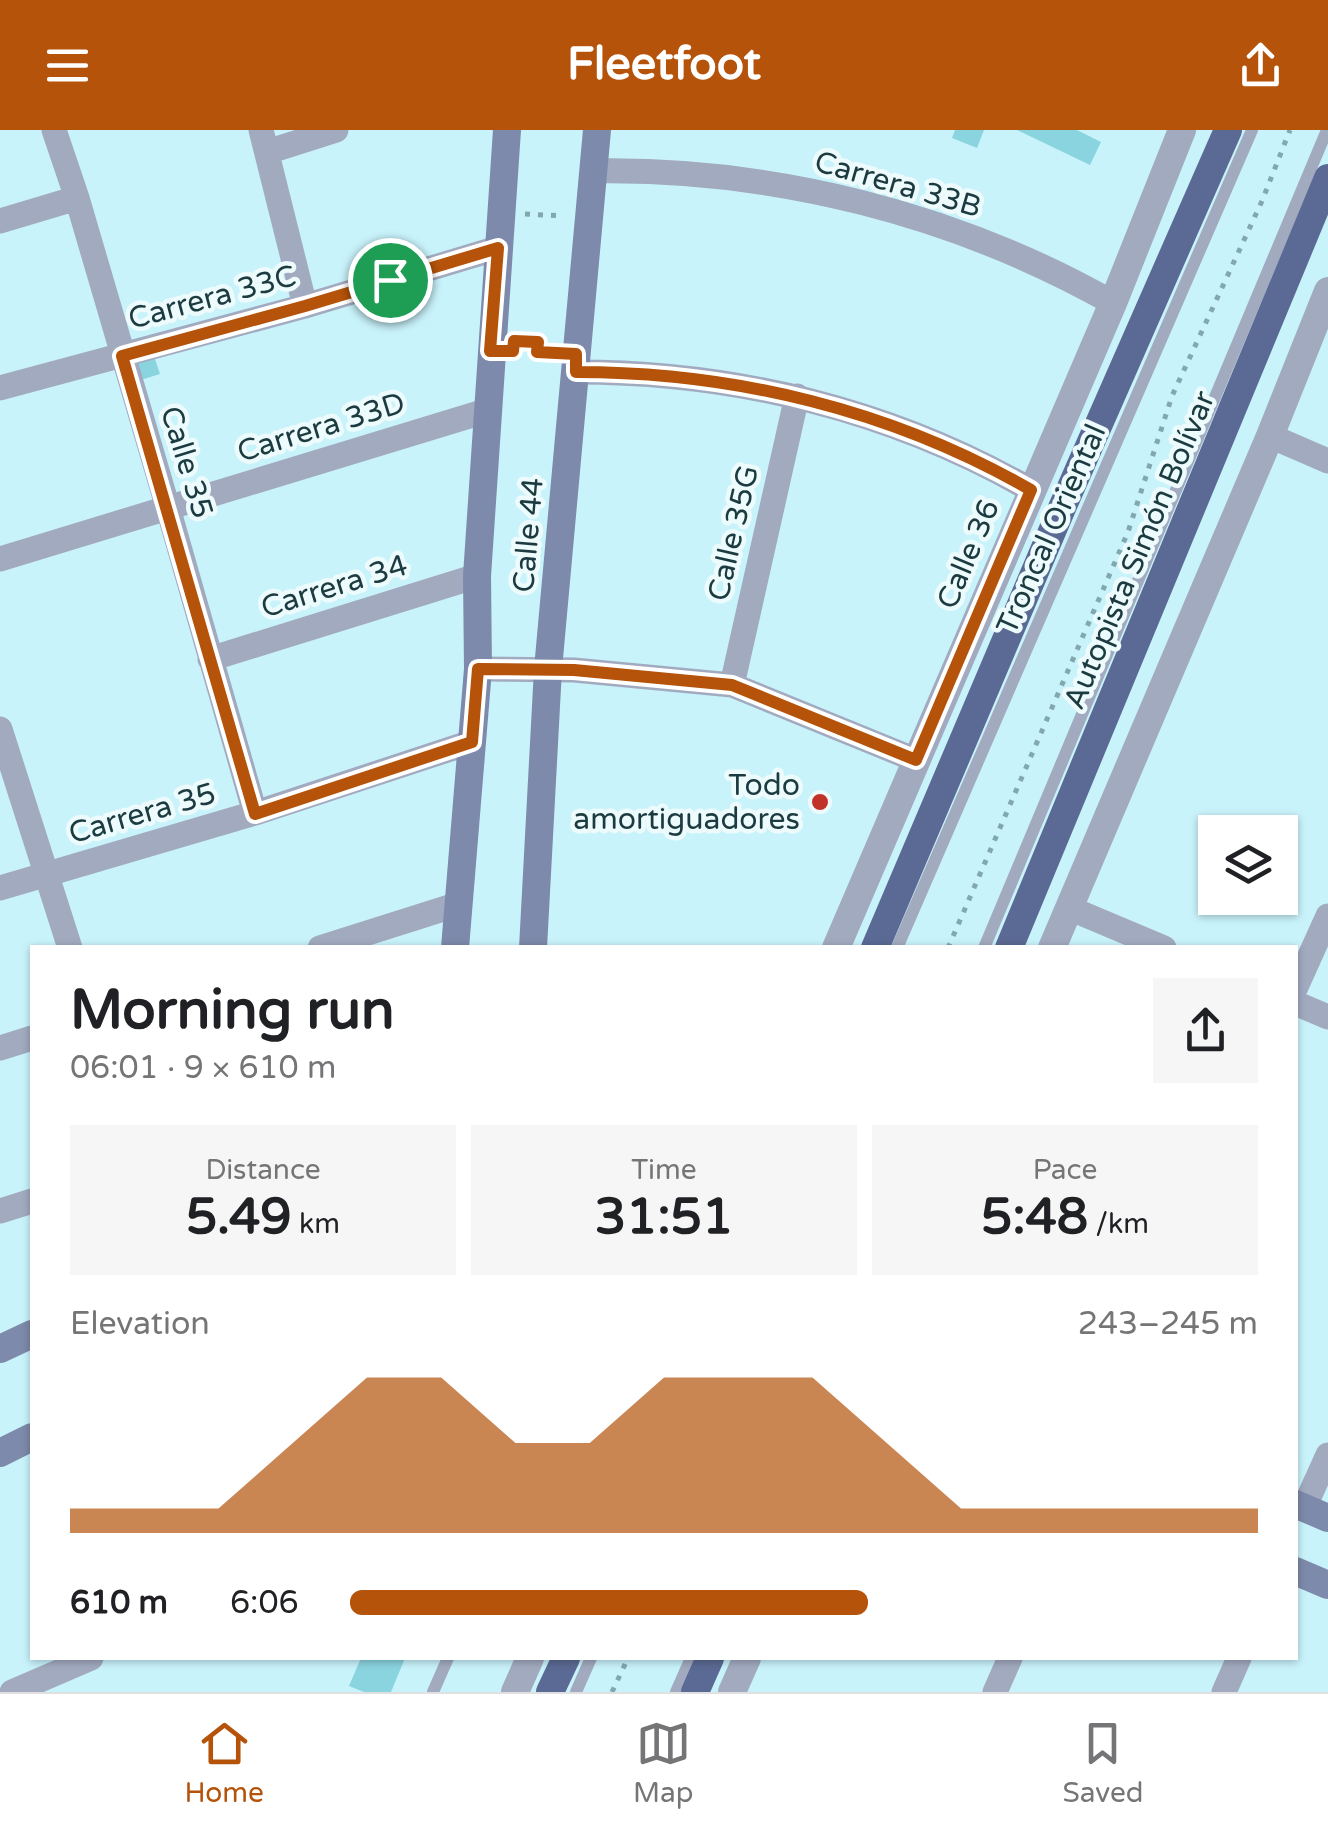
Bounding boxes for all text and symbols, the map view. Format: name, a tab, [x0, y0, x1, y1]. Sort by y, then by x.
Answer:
icon: menu	[40, 38, 95, 93]
text: Fleetfoot	[567, 38, 761, 92]
icon: share	[1233, 38, 1288, 93]
street label: Carrera 33B	[810, 143, 986, 226]
pin	[348, 238, 433, 323]
icon: arrive	[363, 253, 418, 308]
street label: Carrera 33C	[124, 257, 300, 338]
street label: Carrera 33D	[233, 384, 410, 471]
street label: Autopista Simón Bolívar	[1056, 385, 1223, 715]
street label: Calle 35	[152, 402, 221, 523]
street label: Troncal Oriental	[989, 419, 1114, 640]
street label: Calle 35G	[700, 462, 767, 604]
street label: Calle 44	[505, 476, 552, 594]
street label: Calle 36	[929, 494, 1008, 614]
street label: Carrera 34	[257, 547, 412, 626]
place label: Todo amortiguadores	[573, 767, 800, 838]
street label: Carrera 35	[64, 775, 220, 852]
marker: Todo amortiguadores	[809, 791, 831, 813]
map controls	[1198, 815, 1298, 915]
button: layers	[1198, 815, 1298, 915]
text: Morning run	[70, 978, 395, 1044]
button: share	[1153, 978, 1258, 1083]
text: 06:01 · 9 × 610 m	[70, 1049, 336, 1087]
text: Distance	[205, 1153, 321, 1187]
text: Time	[631, 1153, 697, 1187]
text: Pace	[1033, 1153, 1097, 1187]
text: 5.49	[186, 1187, 292, 1247]
text: 31:51	[595, 1187, 733, 1247]
text: 5:48	[981, 1187, 1088, 1247]
text: km	[292, 1207, 340, 1241]
text: /km	[1088, 1207, 1149, 1241]
text: Elevation	[70, 1305, 210, 1343]
text: 243–245 m	[1078, 1305, 1258, 1343]
text: 610 m	[70, 1584, 168, 1622]
text: 6:06	[230, 1584, 299, 1622]
tab: Home	[185, 1716, 264, 1810]
tab: Map	[633, 1716, 693, 1810]
tab: Saved	[1063, 1716, 1143, 1810]

